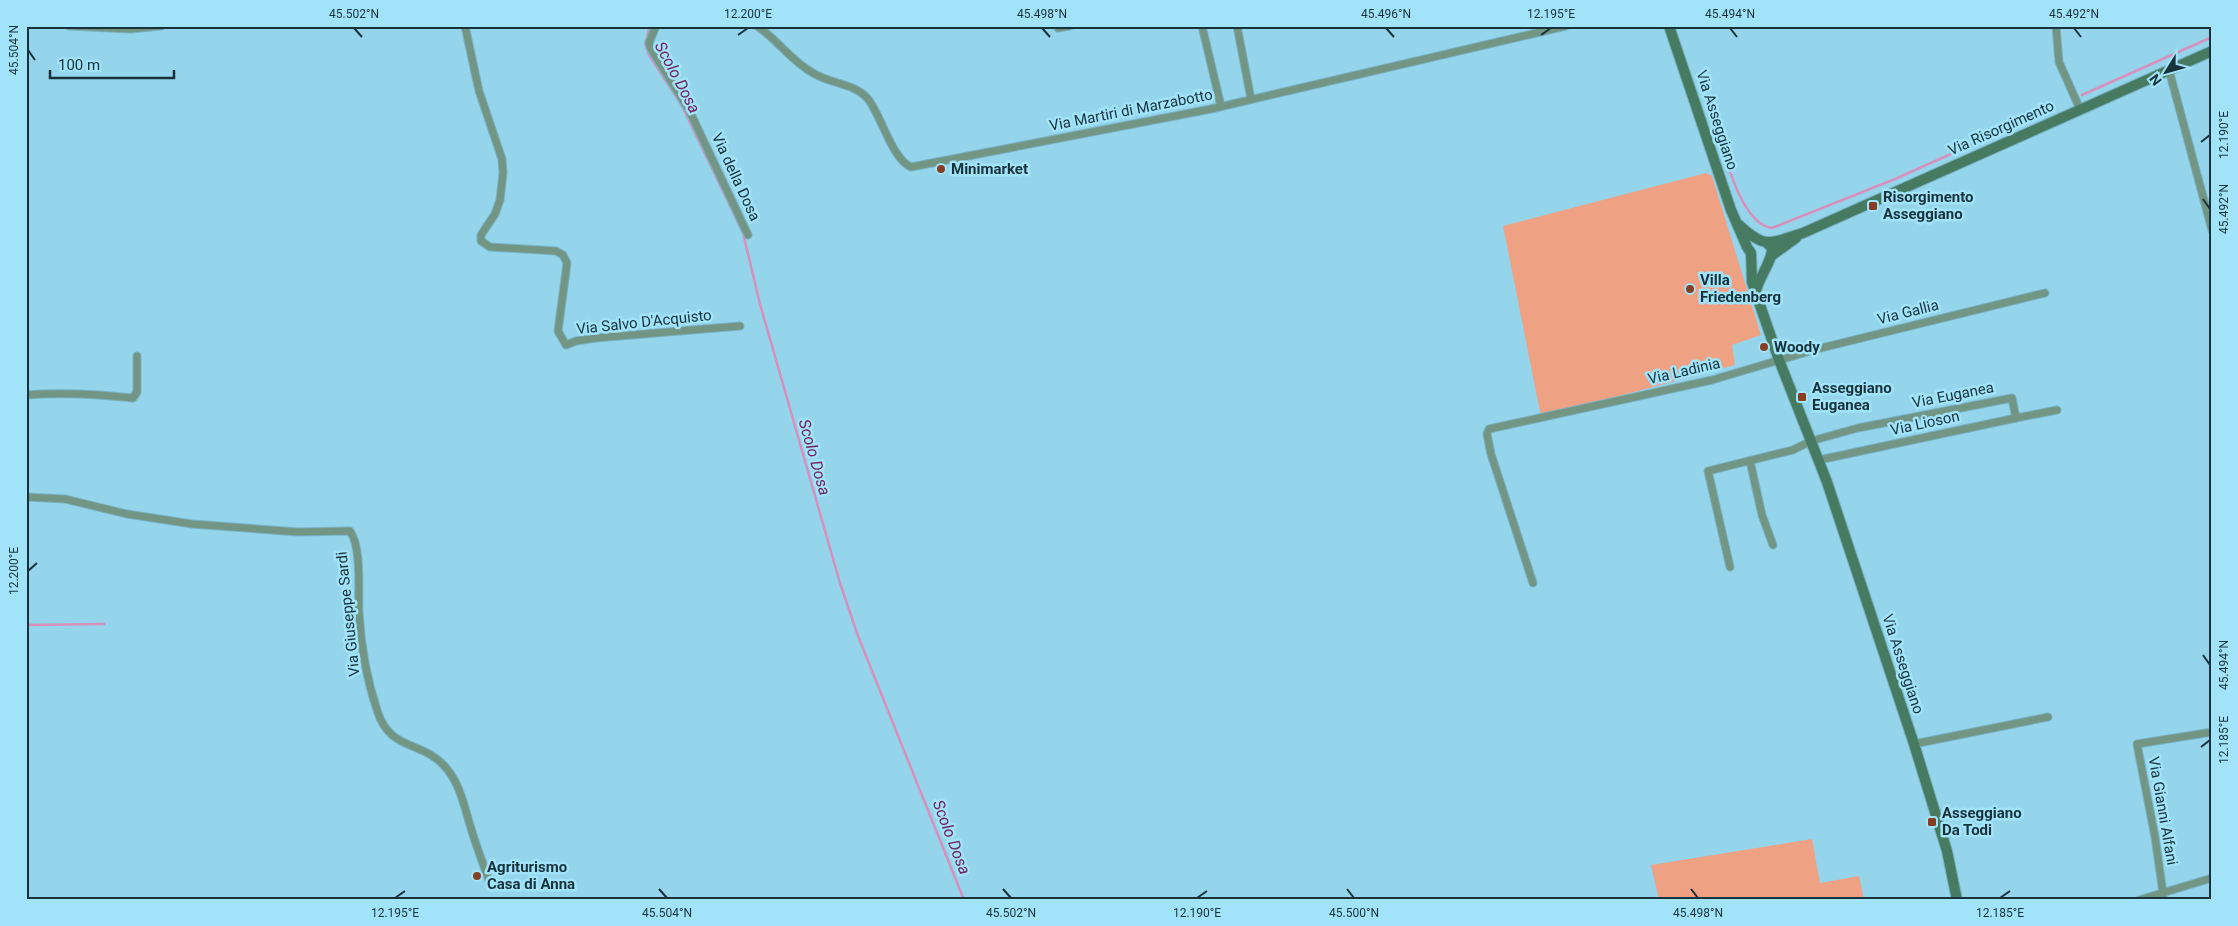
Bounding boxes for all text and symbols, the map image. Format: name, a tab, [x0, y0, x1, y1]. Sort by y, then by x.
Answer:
text: 45.502°N	[329, 7, 379, 21]
text: 12.200°E	[724, 7, 772, 21]
text: 45.498°N	[1017, 7, 1067, 21]
text: 45.496°N	[1361, 7, 1411, 21]
text: 12.195°E	[1527, 7, 1575, 21]
text: 45.494°N	[1705, 7, 1755, 21]
text: 45.492°N	[2049, 7, 2099, 21]
text: 45.504°N	[7, 25, 21, 75]
water label: Scolo Dosa	[651, 38, 704, 116]
scale bar	[50, 48, 174, 80]
north arrow	[2140, 48, 2190, 98]
text: 100 m	[58, 56, 100, 74]
street label: Via Asseggiano	[1692, 68, 1742, 172]
text: N	[2146, 71, 2165, 89]
street label: Via Martiri di Marzabotto	[1048, 85, 1214, 135]
street label: Via Risorgimento	[1945, 97, 2057, 159]
text: 12.190°E	[2217, 111, 2231, 159]
street label: Via della Dosa	[708, 130, 764, 224]
place label: Minimarket	[951, 160, 1028, 178]
marker: Minimarket	[935, 163, 947, 175]
text: 45.492°N	[2217, 184, 2231, 234]
place label: Risorgimento Asseggiano	[1883, 188, 1974, 223]
marker: Risorgimento Asseggiano	[1867, 200, 1879, 212]
place label: Villa Friedenberg	[1700, 271, 1781, 306]
marker: Villa Friedenberg	[1684, 283, 1696, 295]
street label: Via Gallia	[1875, 296, 1941, 328]
street label: Via Salvo D'Acquisto	[575, 306, 713, 338]
place label: Woody	[1774, 338, 1820, 356]
marker: Woody	[1758, 341, 1770, 353]
street label: Via Ladinia	[1646, 354, 1722, 388]
street label: Via Euganea	[1911, 378, 1995, 412]
place label: Asseggiano Euganea	[1812, 379, 1892, 414]
marker: Asseggiano Euganea	[1796, 391, 1808, 403]
street label: Via Lioson	[1889, 407, 1961, 439]
water label: Scolo Dosa	[795, 417, 834, 497]
text: 12.200°E	[7, 547, 21, 595]
street label: Via Giuseppe Sardi	[332, 551, 364, 677]
street label: Via Asseggiano	[1878, 612, 1928, 716]
text: 45.494°N	[2217, 640, 2231, 690]
text: 12.185°E	[2217, 716, 2231, 764]
street label: Via Gianni Alfani	[2145, 755, 2181, 867]
water label: Scolo Dosa	[929, 797, 974, 877]
place label: Asseggiano Da Todi	[1942, 804, 2022, 839]
marker: Asseggiano Da Todi	[1926, 816, 1938, 828]
place label: Agriturismo Casa di Anna	[487, 858, 575, 893]
marker: Agriturismo Casa di Anna	[471, 870, 483, 882]
text: 12.195°E	[371, 906, 419, 920]
text: 45.504°N	[642, 906, 692, 920]
text: 45.502°N	[986, 906, 1036, 920]
text: 12.190°E	[1173, 906, 1221, 920]
text: 45.500°N	[1329, 906, 1379, 920]
text: 45.498°N	[1673, 906, 1723, 920]
text: 12.185°E	[1976, 906, 2024, 920]

